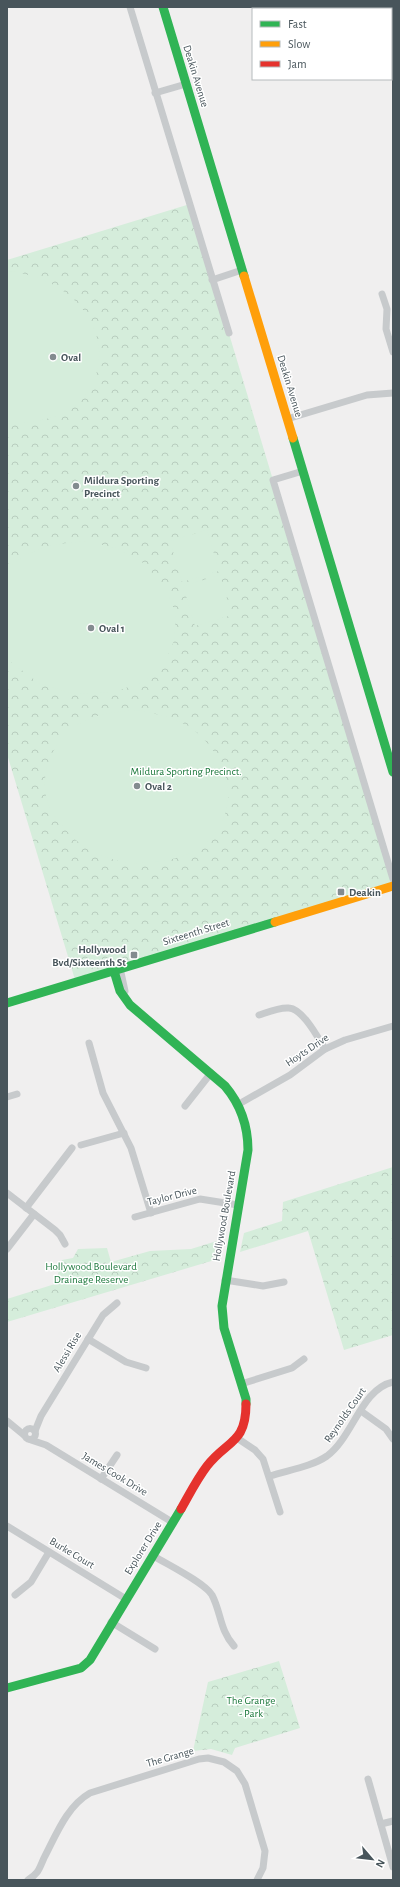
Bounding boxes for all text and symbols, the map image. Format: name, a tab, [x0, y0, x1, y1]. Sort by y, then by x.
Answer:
legend	[252, 8, 392, 80]
text: Fast	[288, 18, 307, 30]
text: Slow	[288, 38, 310, 50]
street label: Deakin Avenue	[181, 44, 211, 108]
text: Jam	[288, 58, 307, 70]
marker: Oval	[48, 352, 58, 362]
place label: Oval	[61, 352, 81, 363]
street label: Deakin Avenue	[275, 354, 305, 418]
place label: Mildura Sporting Precinct	[84, 475, 159, 499]
marker: Mildura Sporting Precinct	[71, 481, 81, 491]
marker: Oval 1	[86, 623, 96, 633]
place label: Oval 1	[99, 623, 125, 634]
park label: Mildura Sporting Precinct.	[131, 766, 241, 777]
marker: Oval 2	[132, 781, 142, 791]
place label: Oval 2	[145, 781, 172, 792]
marker: Deakin	[336, 887, 346, 897]
place label: Deakin	[349, 887, 381, 898]
street label: Sixteenth Street	[162, 917, 231, 947]
place label: Hollywood Bvd/Sixteenth St	[52, 944, 126, 968]
marker: Hollywood Bvd/Sixteenth St	[129, 950, 139, 960]
street label: Hoyts Drive	[283, 1032, 331, 1068]
street label: Hollywood Boulevard	[211, 1170, 237, 1262]
street label: Taylor Drive	[146, 1185, 198, 1207]
park label: Hollywood Boulevard Drainage Reserve	[45, 1261, 137, 1285]
street label: Alessi Rise	[51, 1330, 83, 1374]
street label: Reynolds Court	[322, 1385, 368, 1445]
street label: James Cook Drive	[80, 1450, 150, 1498]
street label: Explorer Drive	[122, 1519, 164, 1577]
street label: Burke Court	[48, 1535, 97, 1571]
park label: The Grange - Park	[227, 1695, 275, 1719]
street label: The Grange	[145, 1745, 195, 1769]
north arrow	[352, 1839, 392, 1879]
text: N	[374, 1857, 387, 1869]

